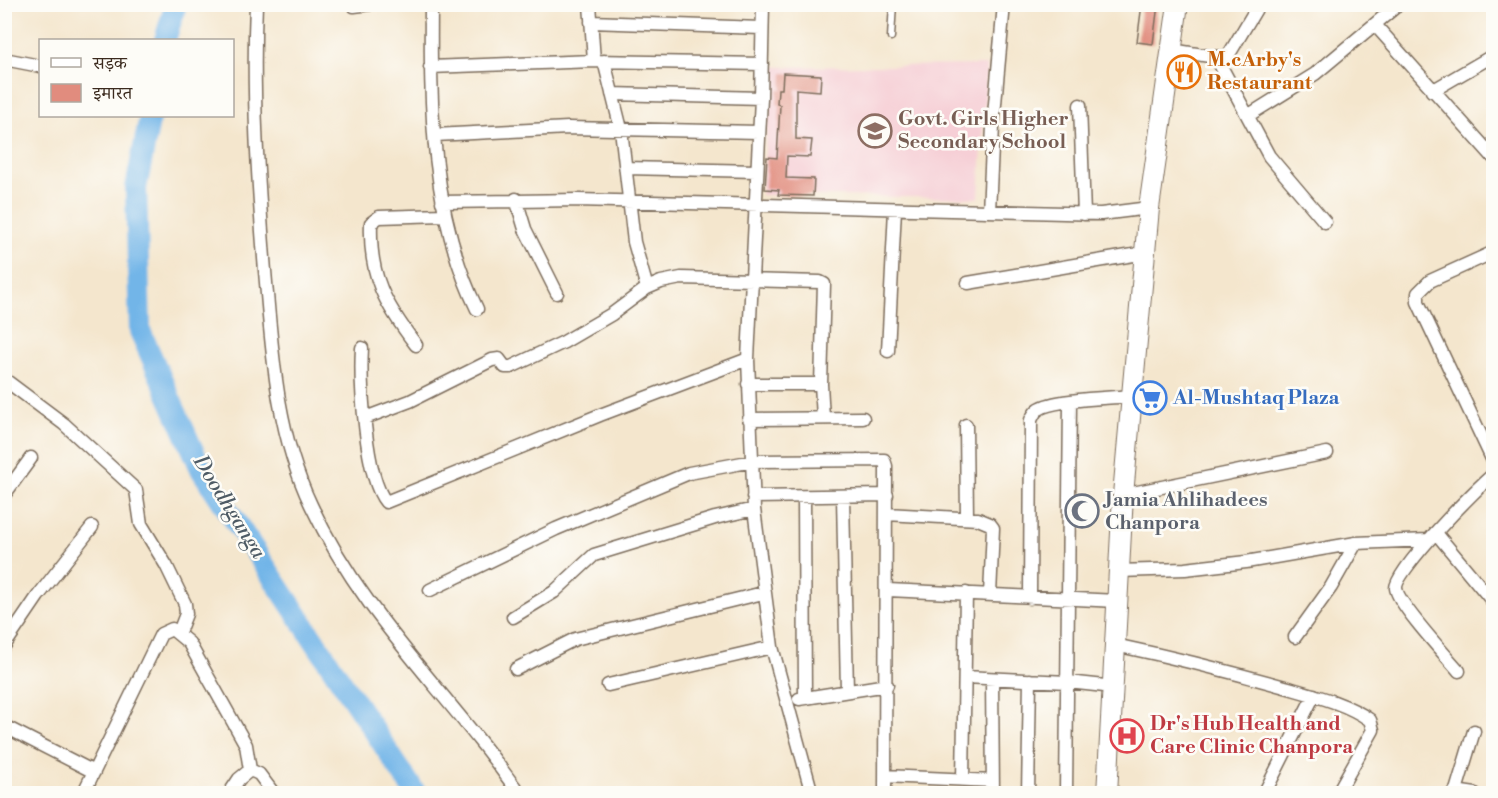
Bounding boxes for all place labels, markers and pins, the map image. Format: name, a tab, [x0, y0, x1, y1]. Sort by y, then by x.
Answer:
place label: M.cArby's Restaurant	[1207, 48, 1313, 96]
restaurant icon: M.cArby's Restaurant	[1166, 54, 1202, 90]
place label: Govt. Girls Higher Secondary School	[898, 107, 1069, 155]
school or university icon: Govt. Girls Higher Secondary School	[857, 113, 893, 149]
supermarket icon: Al-Mushtaq Plaza	[1132, 380, 1168, 416]
place label: Al-Mushtaq Plaza	[1172, 386, 1340, 411]
place label: Jamia Ahlihadees Chanpora	[1102, 488, 1268, 536]
mosque icon: Jamia Ahlihadees Chanpora	[1064, 493, 1100, 529]
place label: Dr's Hub Health and Care Clinic Chanpora	[1150, 712, 1353, 760]
hospital icon: Dr's Hub Health and Care Clinic Chanpora	[1109, 718, 1145, 754]

